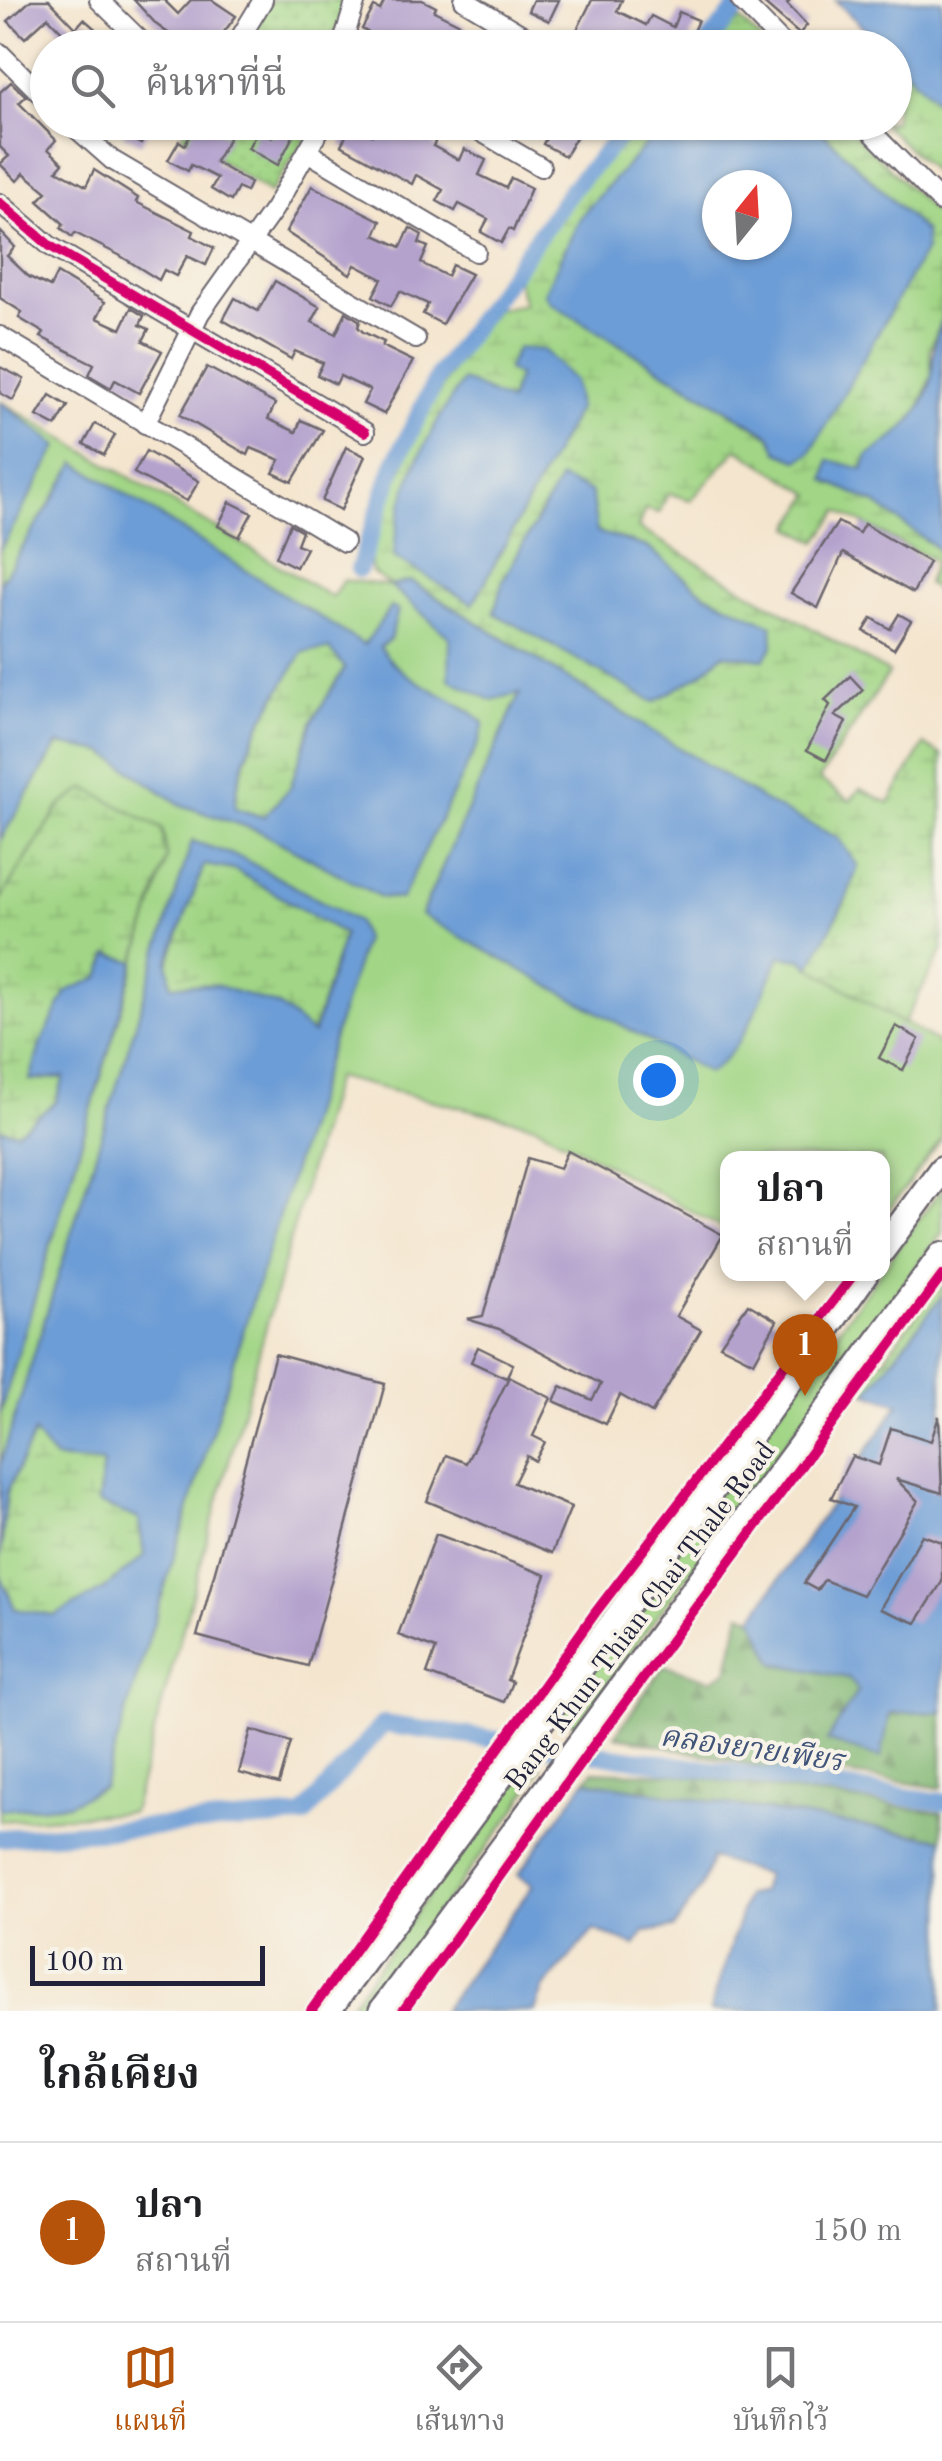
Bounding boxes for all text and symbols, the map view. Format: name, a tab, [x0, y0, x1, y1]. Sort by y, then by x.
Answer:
search box	[30, 30, 912, 140]
icon: search	[65, 58, 120, 113]
text: ค้นหาที่นี่	[145, 66, 286, 104]
north arrow	[702, 170, 792, 260]
your location	[633, 1055, 684, 1106]
popup	[720, 1151, 890, 1281]
text: ปลา	[757, 1172, 825, 1210]
text: สถานที่	[757, 1231, 853, 1263]
pin: 1	[772, 1314, 838, 1396]
street label: Bang Khun Thian Chai Thale Road	[501, 1437, 781, 1796]
water label: คลองยายเพียร	[658, 1720, 849, 1778]
scale bar	[30, 1941, 265, 1986]
text: 100 m	[45, 1949, 124, 1977]
text: ใกล้เคียง	[40, 2056, 200, 2098]
text: ปลา	[135, 2188, 203, 2226]
text: 1	[63, 2216, 82, 2248]
text: 150 m	[812, 2216, 902, 2248]
text: สถานที่	[135, 2247, 232, 2279]
tab: แผนที่	[114, 2340, 187, 2445]
tab: เส้นทาง	[414, 2340, 506, 2445]
tab: บันทึกไว้	[733, 2340, 828, 2445]

